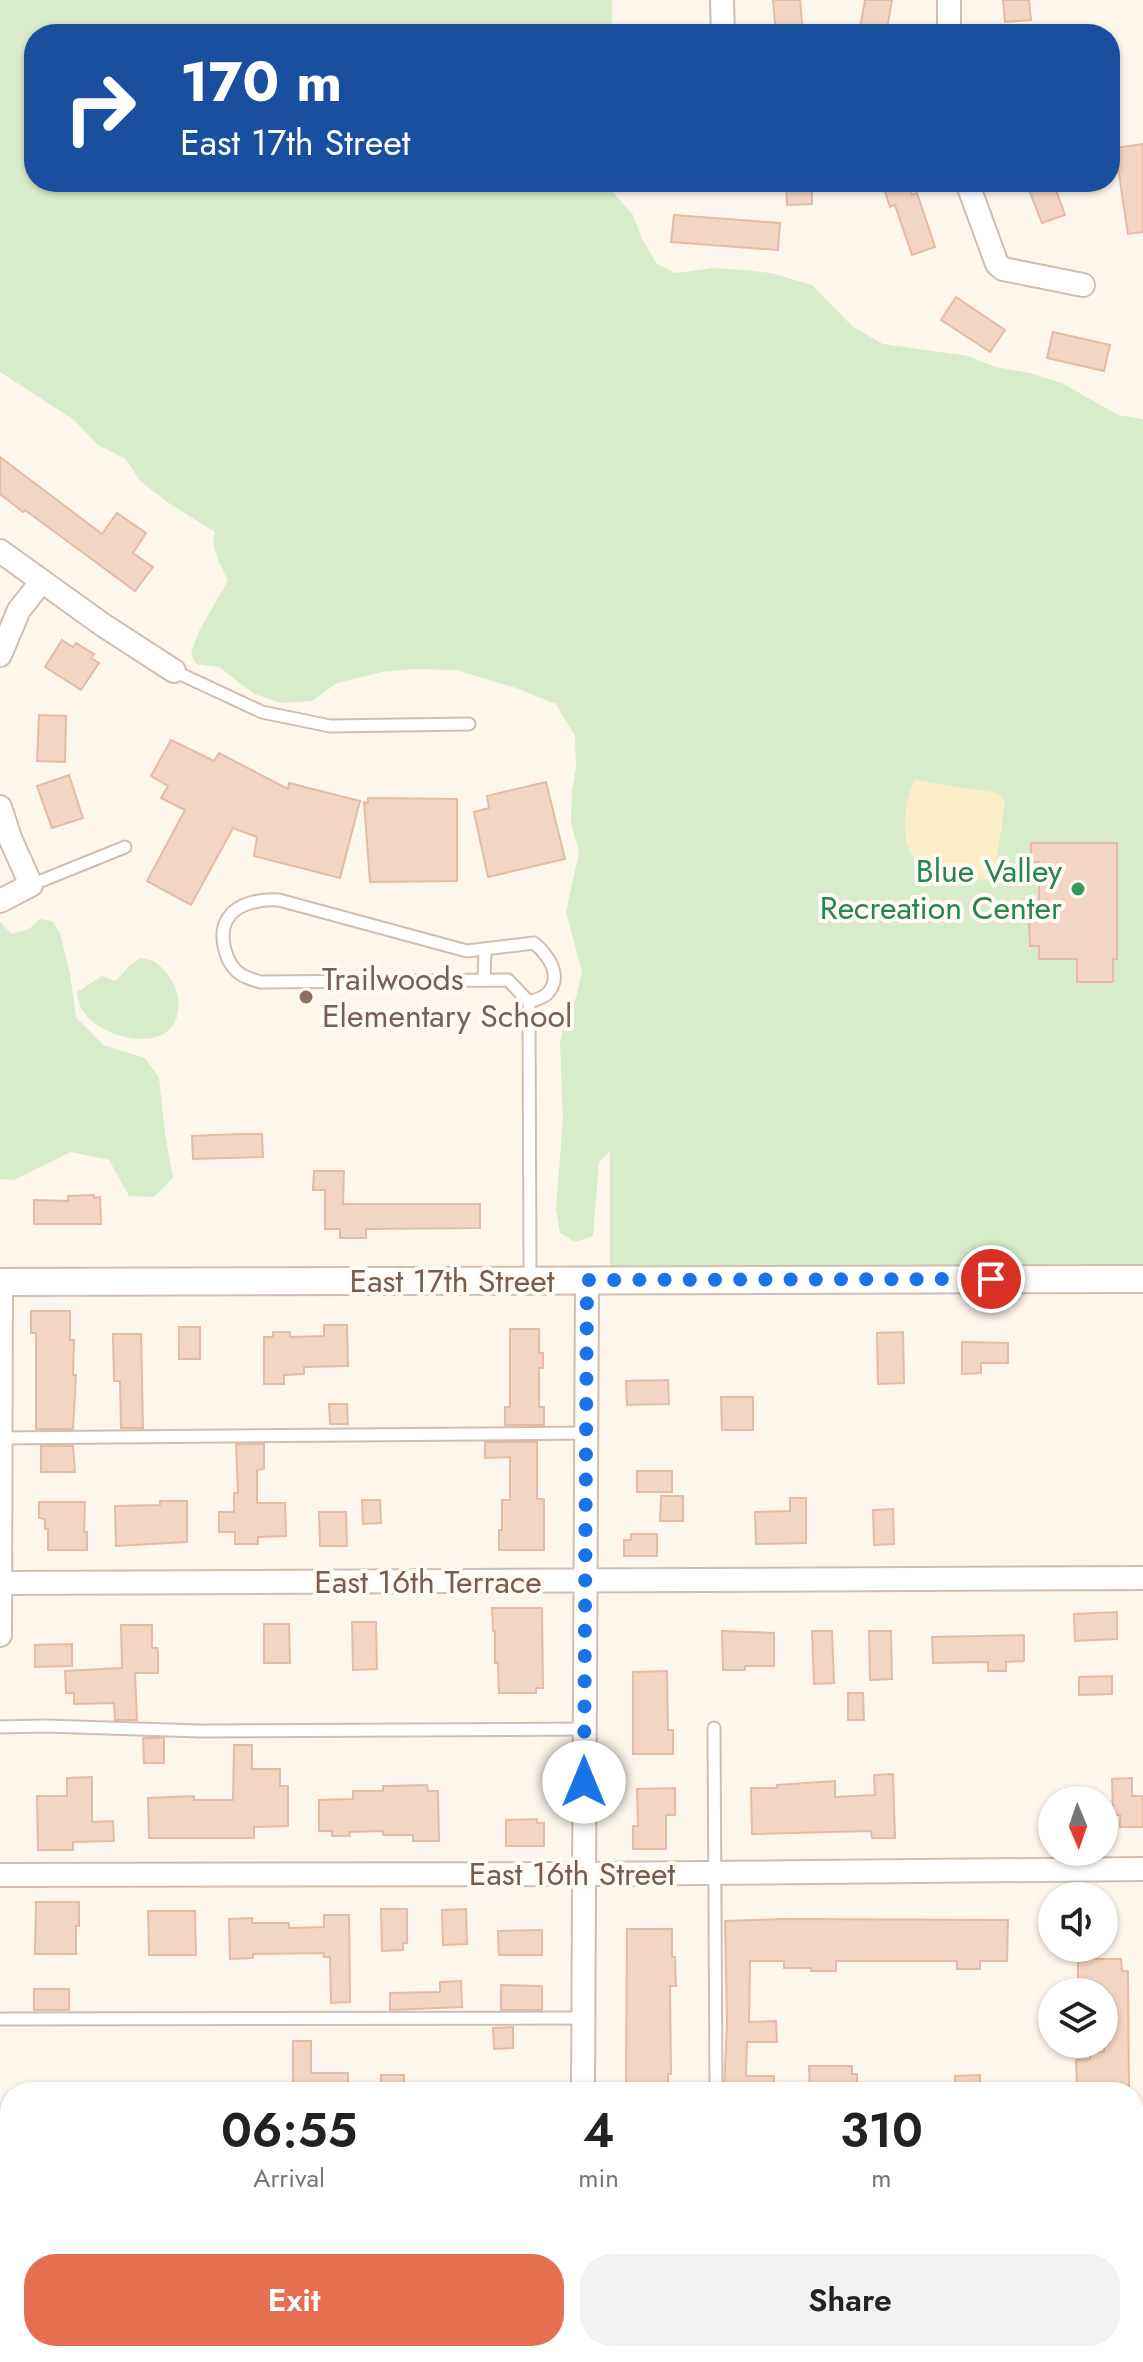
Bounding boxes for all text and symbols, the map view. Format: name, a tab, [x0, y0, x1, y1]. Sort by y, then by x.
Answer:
text: 170 m	[180, 41, 342, 122]
icon: right	[48, 56, 152, 160]
text: East 17th Street	[180, 116, 410, 168]
place label: Blue Valley Recreation Center	[820, 848, 1063, 931]
marker: Blue Valley Recreation Center	[1069, 880, 1087, 898]
place label: Trailwoods Elementary School	[322, 956, 572, 1039]
marker: Trailwoods Elementary School	[297, 988, 315, 1006]
pin	[957, 1245, 1025, 1313]
icon: arrive	[969, 1257, 1013, 1301]
street label: East 17th Street	[350, 1258, 555, 1304]
street label: East 16th Terrace	[314, 1559, 542, 1605]
position arrow	[542, 1740, 626, 1824]
north arrow	[1038, 1786, 1118, 1866]
map controls	[1038, 1786, 1118, 2058]
street label: East 16th Street	[469, 1851, 676, 1897]
button: sound	[1038, 1882, 1118, 1962]
button: layers	[1038, 1978, 1118, 2058]
text: 06:55	[221, 2096, 357, 2165]
text: 4	[583, 2096, 614, 2165]
text: 310	[840, 2096, 923, 2165]
text: Arrival	[253, 2159, 325, 2197]
text: min	[578, 2159, 619, 2197]
text: m	[871, 2159, 892, 2197]
button: Exit	[24, 2254, 564, 2346]
button: Share	[580, 2254, 1120, 2346]

